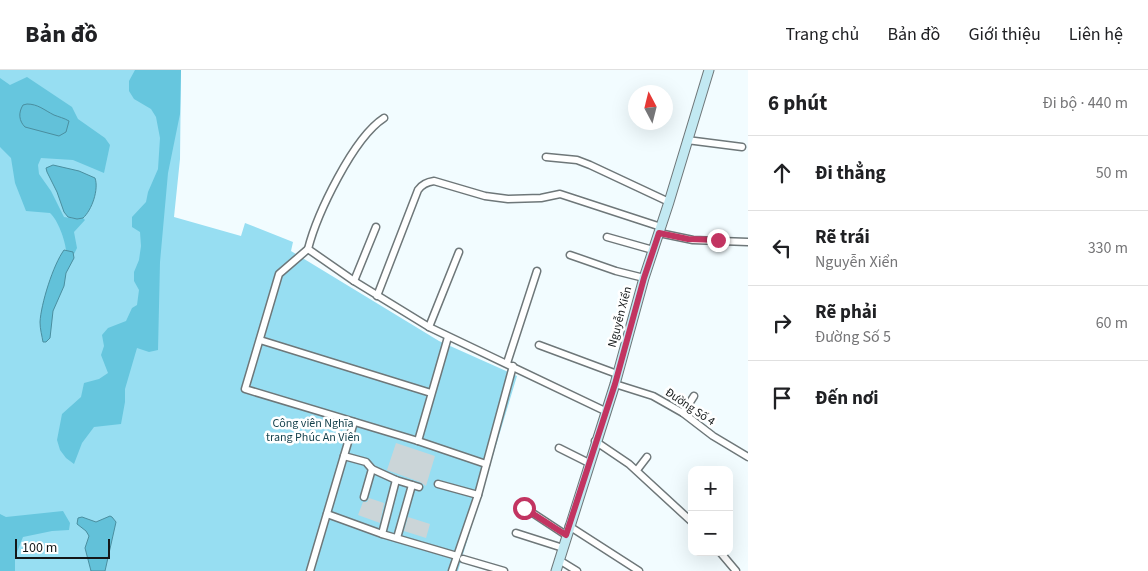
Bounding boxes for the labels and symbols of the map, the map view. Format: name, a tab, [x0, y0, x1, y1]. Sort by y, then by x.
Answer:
north arrow	[628, 85, 673, 130]
route end	[707, 229, 730, 252]
street label: Nguyễn Xiển	[604, 285, 636, 349]
street label: Đường Số 4	[662, 384, 718, 430]
park label: Công viên Nghĩa trang Phúc An Viên	[266, 415, 360, 446]
route start	[513, 497, 536, 520]
scale bar	[15, 536, 110, 559]

